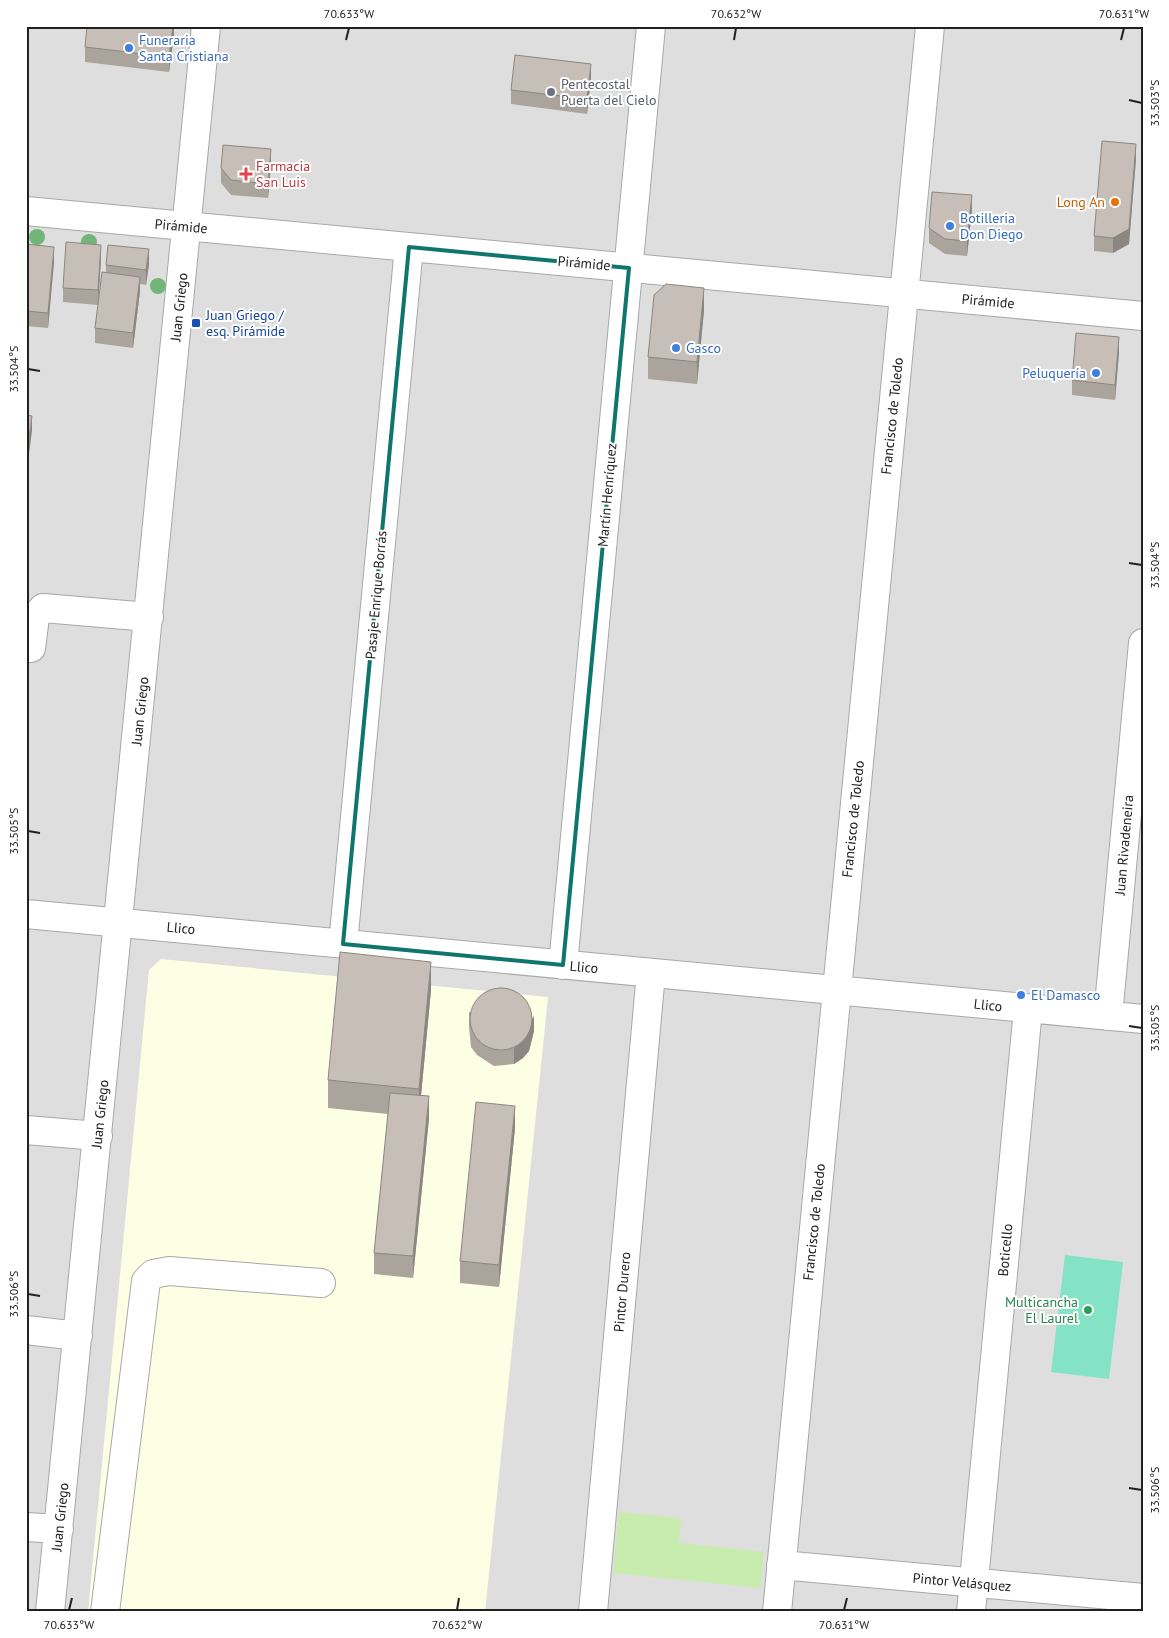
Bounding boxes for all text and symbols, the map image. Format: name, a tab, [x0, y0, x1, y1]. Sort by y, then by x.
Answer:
text: 70.633°W	[324, 6, 374, 21]
text: 70.632°W	[711, 6, 761, 21]
text: 70.631°W	[1099, 6, 1149, 21]
place label: Funeraria Santa Cristiana	[139, 31, 229, 65]
marker: Funeraria Santa Cristiana	[123, 42, 135, 54]
place label: Pentecostal Puerta del Cielo	[561, 75, 657, 109]
text: 33.503°S	[1147, 80, 1162, 126]
marker: Pentecostal Puerta del Cielo	[545, 86, 557, 98]
place label: Farmacia San Luis	[256, 157, 310, 191]
marker: Farmacia San Luis	[240, 168, 252, 180]
place label: Long An	[1057, 193, 1105, 211]
marker: Long An	[1109, 196, 1121, 208]
place label: Botilleria Don Diego	[960, 209, 1023, 243]
street label: Pirámide	[154, 215, 208, 237]
marker: Botilleria Don Diego	[944, 220, 956, 232]
street label: Pirámide	[557, 252, 611, 274]
street label: Juan Griego	[166, 272, 192, 343]
street label: Pirámide	[961, 290, 1015, 312]
place label: Juan Griego / esq. Pirámide	[205, 306, 285, 340]
marker: Juan Griego / esq. Pirámide	[190, 317, 202, 329]
place label: Gasco	[686, 339, 721, 357]
marker: Gasco	[670, 342, 682, 354]
text: 33.504°S	[6, 346, 21, 392]
street label: Francisco de Toledo	[877, 357, 907, 475]
place label: Peluquería	[1022, 364, 1086, 382]
marker: Peluquería	[1090, 367, 1102, 379]
street label: Martín Henríquez	[593, 442, 621, 548]
street label: Pasaje Enrique Borrás	[361, 530, 391, 660]
text: 33.504°S	[1147, 542, 1162, 588]
street label: Juan Griego	[127, 676, 153, 747]
street label: Francisco de Toledo	[838, 760, 868, 878]
street label: Juan Rivadeneira	[1111, 794, 1137, 897]
text: 33.505°S	[6, 808, 21, 854]
street label: Llico	[166, 918, 196, 938]
street label: Llico	[569, 957, 599, 977]
place label: El Damasco	[1031, 986, 1100, 1004]
marker: El Damasco	[1015, 989, 1027, 1001]
street label: Llico	[973, 995, 1003, 1015]
text: 33.505°S	[1147, 1005, 1162, 1051]
street label: Juan Griego	[87, 1079, 113, 1150]
street label: Francisco de Toledo	[799, 1163, 829, 1281]
street label: Boticello	[994, 1223, 1016, 1277]
street label: Pintor Durero	[610, 1251, 634, 1333]
text: 33.506°S	[6, 1271, 21, 1317]
place label: Multicancha El Laurel	[1005, 1293, 1078, 1327]
marker: Multicancha El Laurel	[1082, 1304, 1094, 1316]
text: 33.506°S	[1147, 1467, 1162, 1513]
street label: Juan Griego	[47, 1482, 73, 1553]
street label: Pintor Velásquez	[912, 1569, 1012, 1595]
text: 70.633°W	[44, 1617, 94, 1632]
text: 70.632°W	[432, 1617, 482, 1632]
text: 70.631°W	[819, 1617, 869, 1632]

